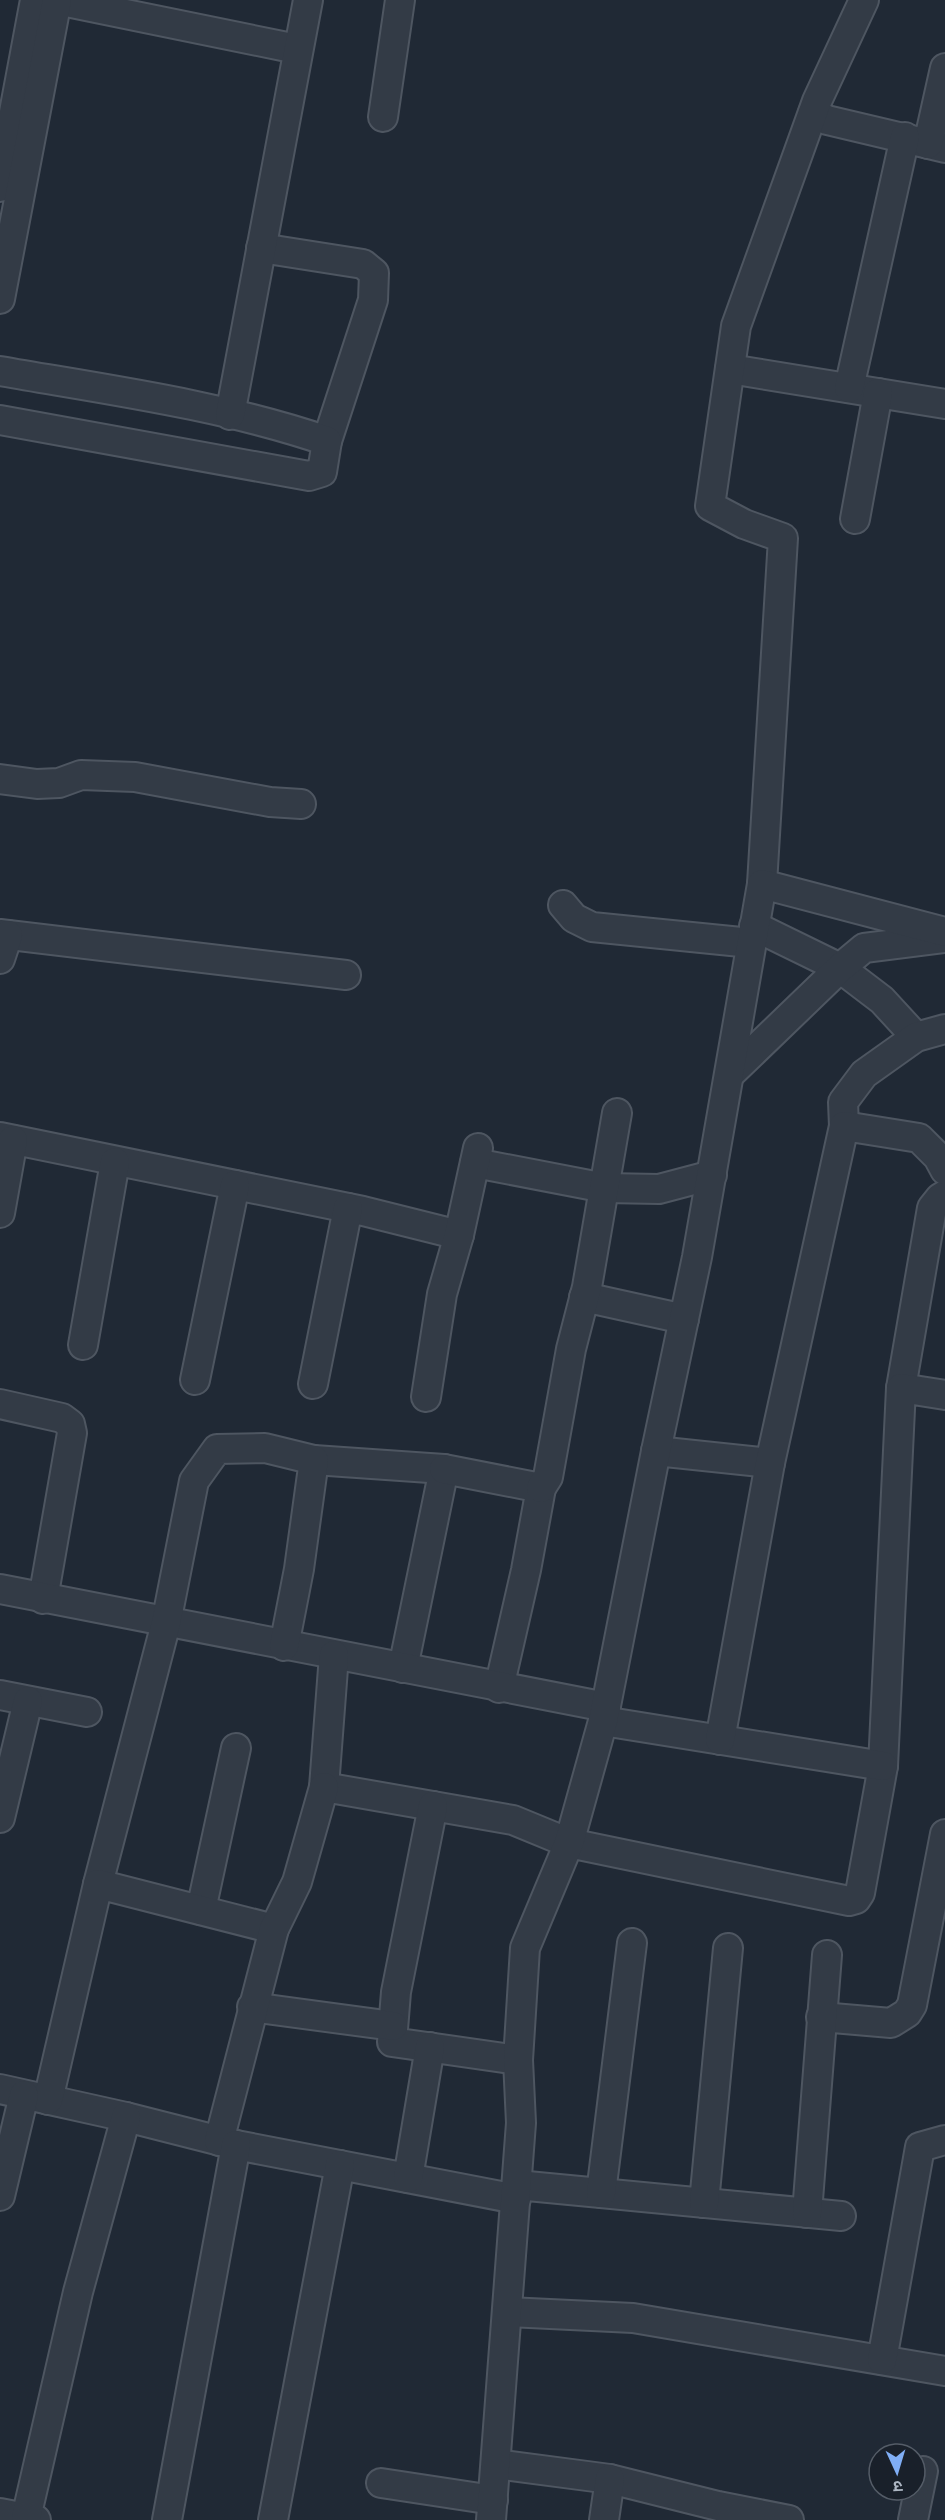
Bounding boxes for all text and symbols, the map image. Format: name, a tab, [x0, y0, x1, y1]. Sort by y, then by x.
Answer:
north arrow	[867, 2442, 927, 2502]
text: उ	[892, 2477, 903, 2497]

